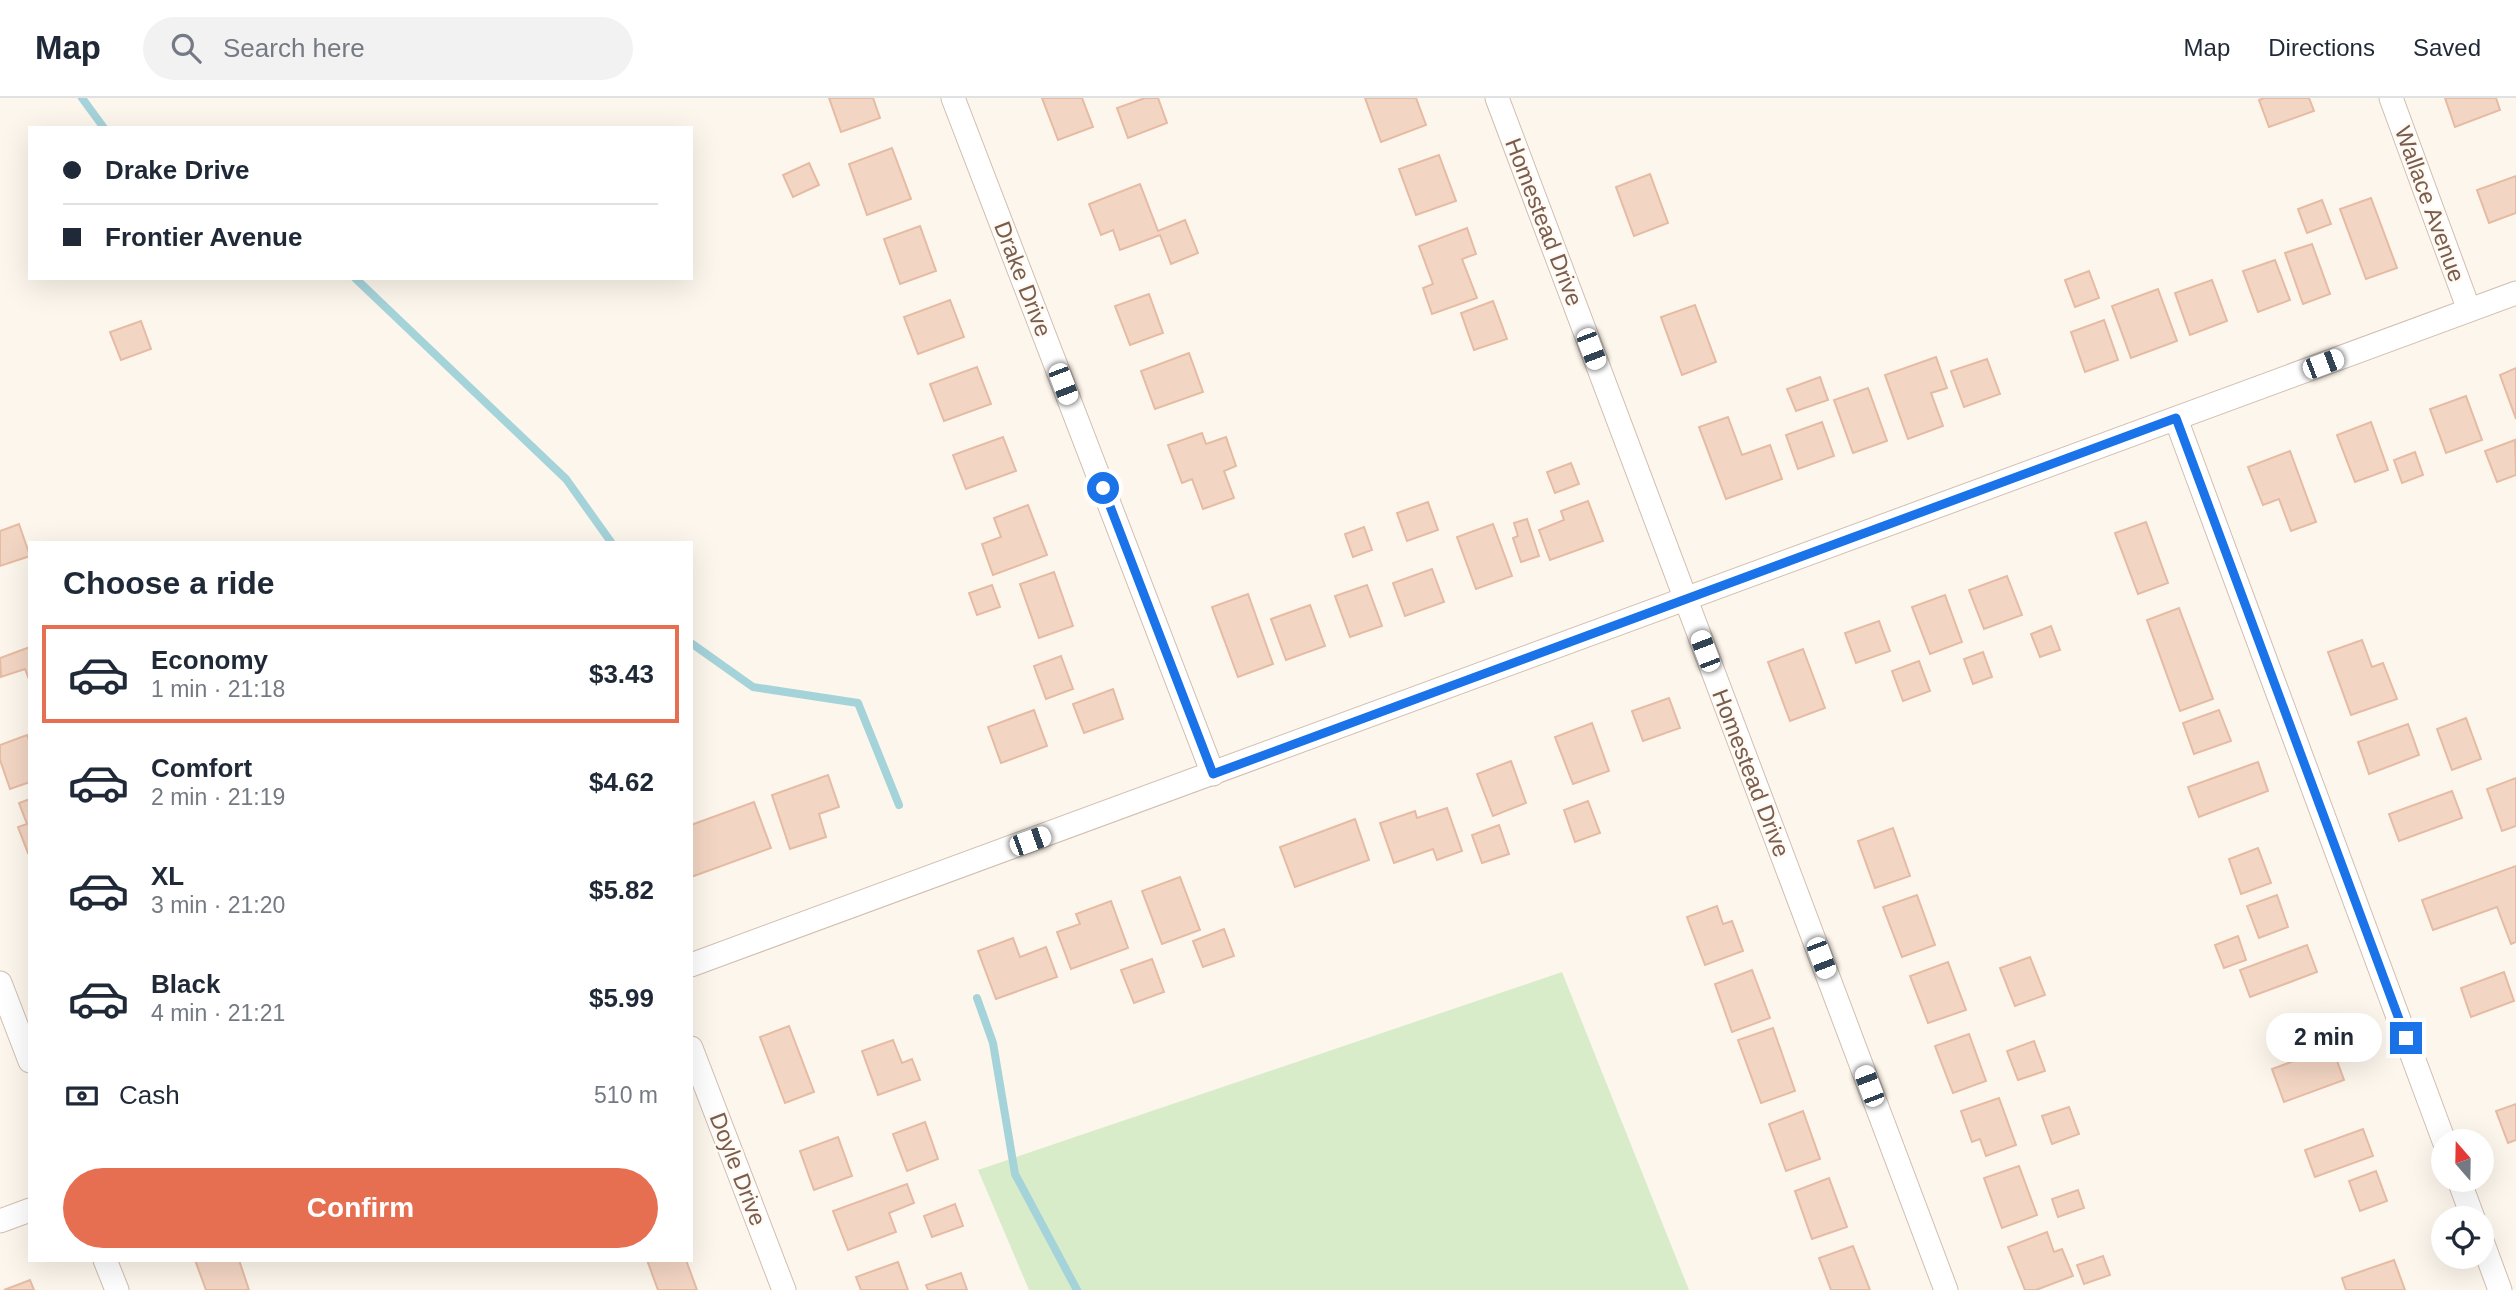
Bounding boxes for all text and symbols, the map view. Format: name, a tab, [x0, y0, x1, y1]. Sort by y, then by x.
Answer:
search box	[143, 17, 633, 80]
text: Map	[35, 29, 101, 66]
icon: search	[167, 29, 205, 67]
text: Search here	[223, 33, 365, 63]
text: Map	[2184, 34, 2230, 61]
text: Directions	[2268, 34, 2375, 61]
text: Saved	[2413, 34, 2481, 61]
street label: Wallace Avenue	[2390, 123, 2470, 285]
street label: Homestead Drive	[1500, 134, 1588, 310]
text: Drake Drive	[105, 155, 250, 185]
street label: Drake Drive	[989, 218, 1057, 340]
text: Frontier Avenue	[105, 222, 302, 252]
car	[1574, 326, 1609, 372]
car	[2300, 347, 2347, 381]
car	[1046, 361, 1081, 407]
route start	[1087, 472, 1119, 504]
text: Choose a ride	[63, 565, 275, 601]
car	[1688, 628, 1723, 674]
icon: car	[67, 643, 130, 706]
text: Economy	[151, 645, 268, 675]
text: $3.43	[589, 659, 654, 689]
text: 1 min · 21:18	[151, 676, 285, 702]
street label: Homestead Drive	[1707, 685, 1795, 861]
icon: car	[67, 751, 130, 814]
text: Comfort	[151, 753, 252, 783]
text: $4.62	[589, 767, 654, 797]
text: 2 min · 21:19	[151, 784, 285, 810]
car	[1007, 824, 1054, 858]
icon: car	[67, 859, 130, 922]
text: XL	[151, 861, 184, 891]
text: $5.82	[589, 875, 654, 905]
text: 3 min · 21:20	[151, 892, 285, 918]
car	[1804, 935, 1839, 981]
icon: car	[67, 967, 130, 1030]
text: Black	[151, 969, 220, 999]
text: $5.99	[589, 983, 654, 1013]
text: 4 min · 21:21	[151, 1000, 285, 1026]
callout: 2 min	[2266, 1014, 2382, 1062]
route end	[2390, 1022, 2422, 1054]
text: 2 min	[2294, 1024, 2354, 1050]
car	[1852, 1063, 1887, 1109]
icon: cash	[63, 1077, 101, 1115]
text: Cash	[119, 1080, 180, 1110]
text: 510 m	[594, 1082, 658, 1108]
street label: Doyle Drive	[705, 1109, 771, 1229]
north arrow	[2431, 1129, 2494, 1192]
map controls	[2431, 1129, 2494, 1269]
button: Confirm	[63, 1168, 658, 1248]
button: locate	[2431, 1206, 2494, 1269]

